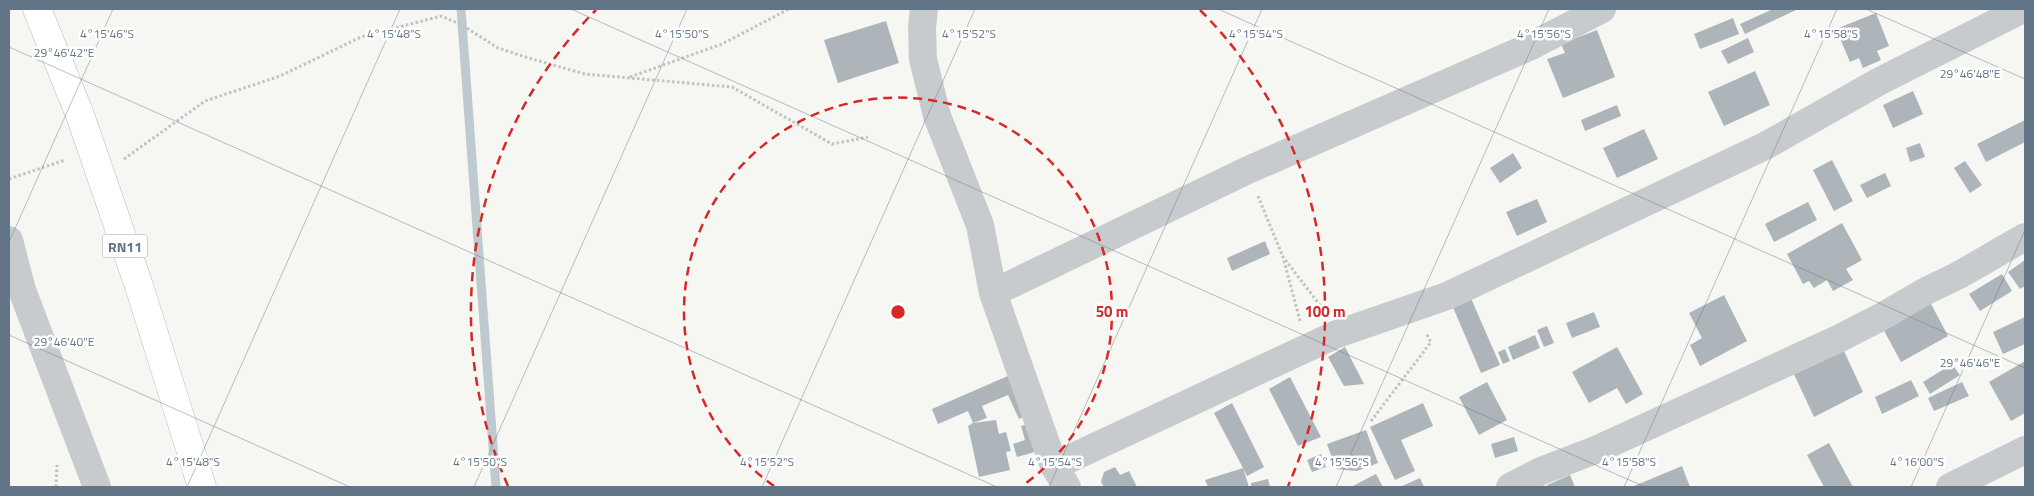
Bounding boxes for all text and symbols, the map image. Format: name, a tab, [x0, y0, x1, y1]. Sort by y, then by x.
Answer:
text: 4°15'46"S	[80, 24, 134, 43]
text: 4°15'48"S	[367, 24, 421, 43]
text: 4°15'50"S	[655, 24, 709, 43]
text: 4°15'52"S	[942, 24, 996, 43]
text: 4°15'54"S	[1229, 24, 1283, 43]
text: 4°15'56"S	[1517, 24, 1571, 43]
text: 4°15'58"S	[1804, 24, 1858, 43]
text: 29°46'42"E	[34, 43, 95, 62]
text: 29°46'48"E	[1940, 64, 2001, 83]
road number: RN11	[102, 235, 148, 258]
text: 50 m	[1096, 300, 1128, 323]
text: 100 m	[1304, 300, 1346, 323]
centre of rings	[889, 303, 907, 321]
text: 29°46'40"E	[34, 332, 95, 351]
text: 29°46'46"E	[1940, 353, 2001, 372]
text: 4°15'48"S	[166, 452, 220, 471]
text: 4°15'50"S	[453, 452, 507, 471]
text: 4°15'52"S	[740, 452, 794, 471]
text: 4°15'54"S	[1028, 452, 1082, 471]
text: 4°15'56"S	[1315, 452, 1369, 471]
text: 4°15'58"S	[1602, 452, 1656, 471]
text: 4°16'00"S	[1890, 452, 1944, 471]

